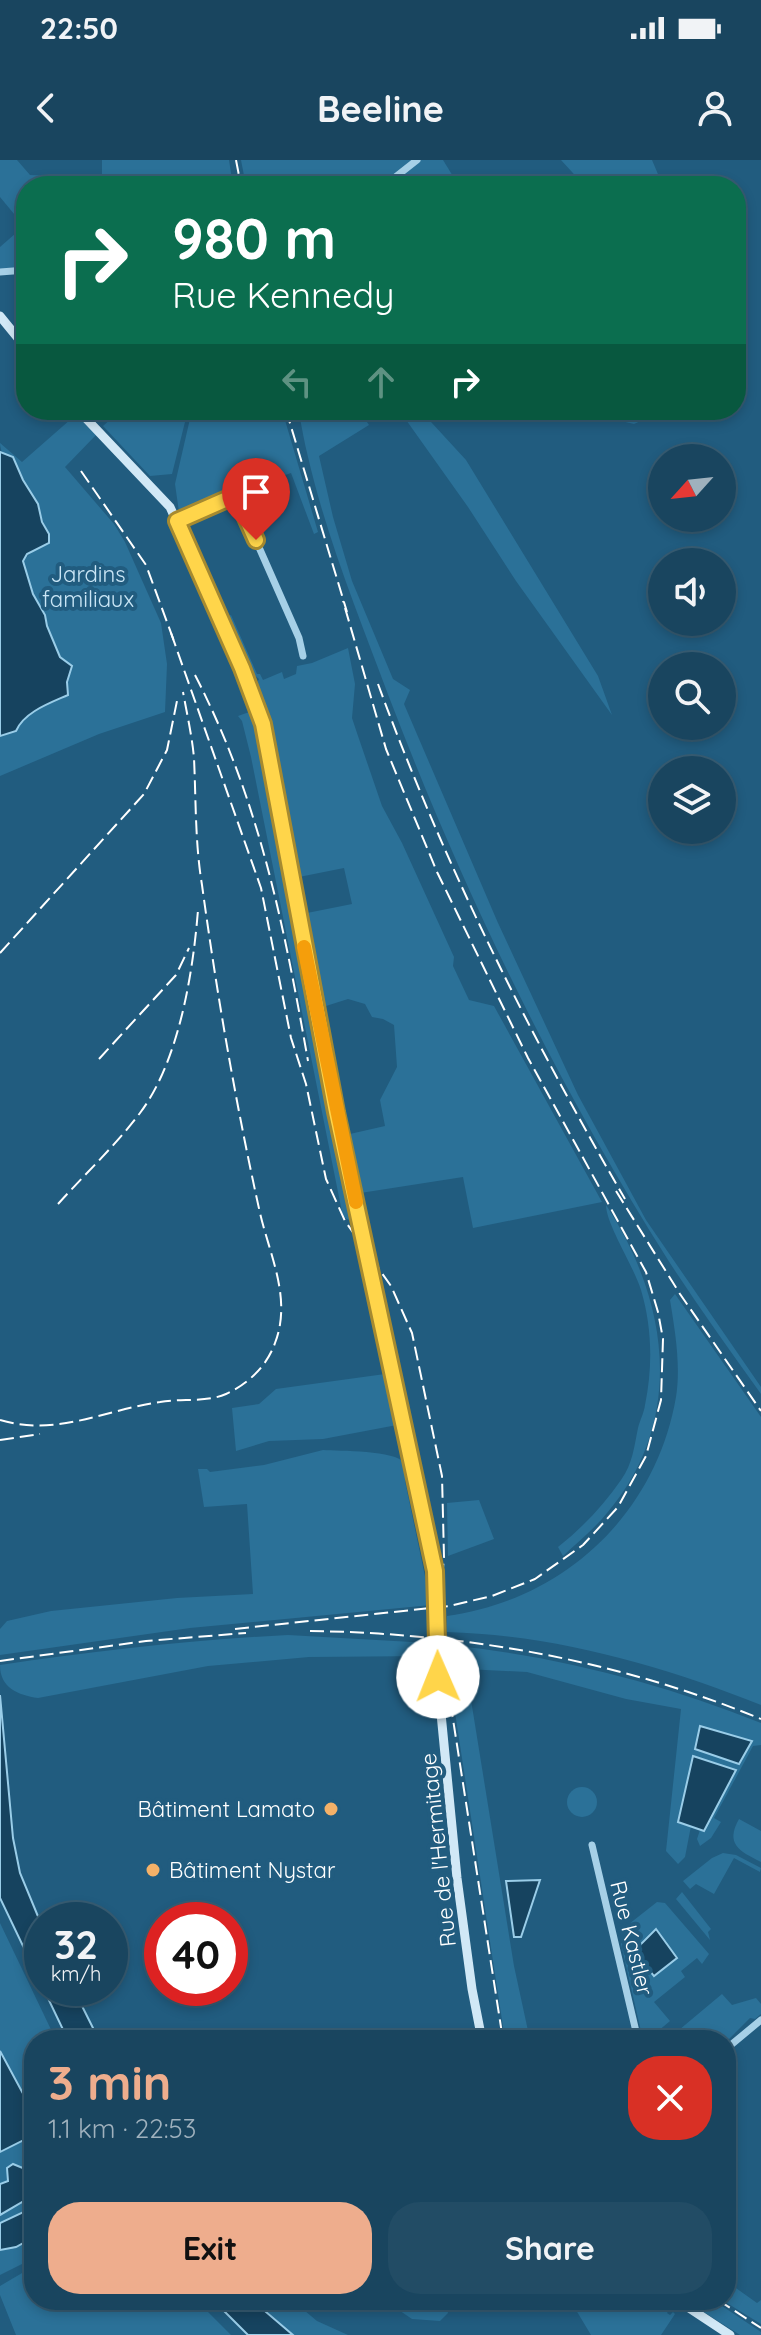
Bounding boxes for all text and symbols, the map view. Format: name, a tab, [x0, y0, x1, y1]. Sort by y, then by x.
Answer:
text: 22:50	[40, 9, 118, 47]
icon: back	[24, 86, 68, 130]
text: Beeline	[317, 86, 444, 131]
icon: person	[693, 86, 737, 130]
text: 980 m	[172, 203, 336, 273]
icon: right	[40, 208, 144, 312]
text: Rue Kennedy	[172, 272, 395, 317]
icon: left	[275, 360, 319, 404]
icon: ahead	[359, 360, 403, 404]
icon: right	[443, 360, 487, 404]
north arrow	[648, 444, 736, 532]
map controls	[648, 444, 736, 844]
pin	[222, 458, 290, 540]
icon: arrive	[234, 470, 278, 514]
button: sound	[648, 548, 736, 636]
park label: Jardins familiaux	[42, 560, 134, 613]
button: search	[648, 652, 736, 740]
button: layers	[648, 756, 736, 844]
position arrow	[396, 1635, 480, 1719]
street label: Rue de l'Hermitage	[414, 1752, 462, 1948]
place label: Bâtiment Lamato	[137, 1795, 315, 1823]
marker: Bâtiment Lamato	[322, 1800, 340, 1818]
place label: Bâtiment Nystar	[169, 1856, 336, 1884]
marker: Bâtiment Nystar	[144, 1861, 162, 1879]
street label: Rue Kastler	[604, 1878, 660, 1999]
speed limit sign: 40	[144, 1902, 248, 2006]
text: 32	[54, 1919, 98, 1969]
text: km/h	[51, 1961, 101, 1986]
text: 3 min	[48, 2052, 171, 2112]
button: close	[628, 2056, 712, 2140]
text: 1.1 km · 22:53	[48, 2112, 196, 2145]
button: Exit	[48, 2202, 372, 2294]
button: Share	[388, 2202, 712, 2294]

